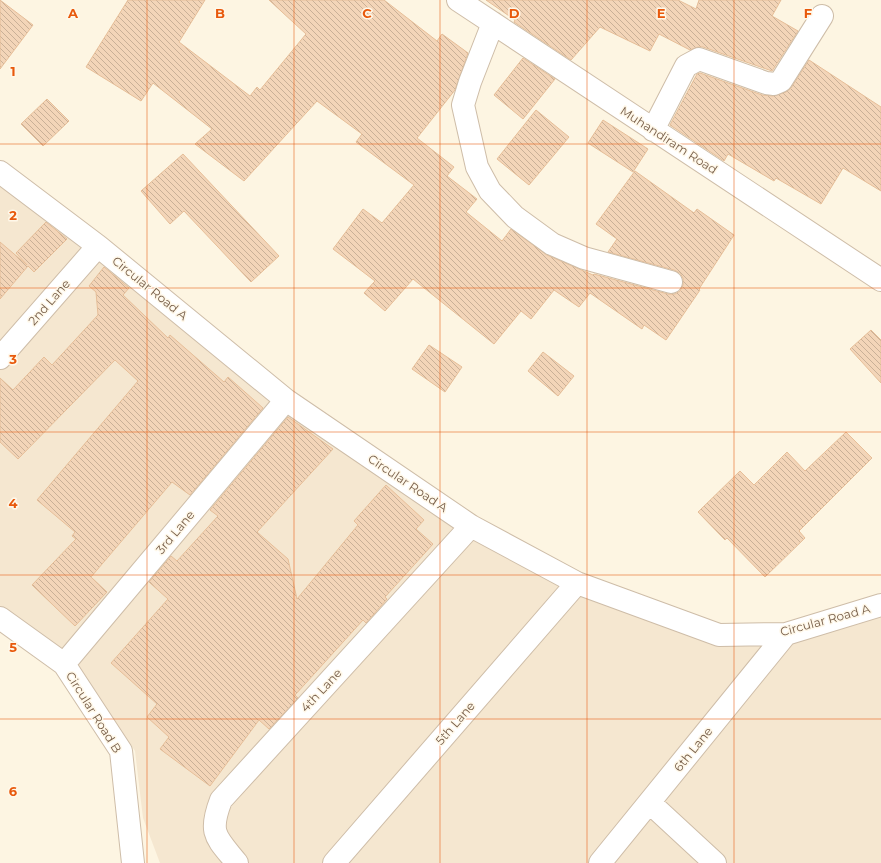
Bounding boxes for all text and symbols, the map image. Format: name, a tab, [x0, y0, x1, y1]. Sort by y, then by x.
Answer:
text: A	[67, 5, 79, 21]
text: B	[215, 5, 225, 21]
text: C	[362, 5, 372, 21]
text: D	[509, 5, 520, 21]
text: E	[657, 5, 666, 21]
text: F	[804, 5, 812, 21]
text: 1	[10, 63, 16, 79]
street label: Muhandiram Road	[618, 103, 720, 177]
text: 2	[9, 207, 17, 223]
street label: Circular Road A	[109, 253, 191, 323]
street label: 2nd Lane	[25, 276, 73, 328]
text: 3	[8, 351, 17, 367]
street label: Circular Road A	[365, 451, 451, 515]
text: 4	[9, 495, 18, 511]
street label: 3rd Lane	[152, 507, 198, 557]
street label: Circular Road A	[778, 601, 872, 639]
text: 5	[9, 639, 17, 655]
street label: 4th Lane	[297, 665, 345, 715]
street label: Circular Road B	[63, 669, 125, 755]
street label: 5th Lane	[432, 698, 478, 748]
street label: 6th Lane	[671, 724, 715, 774]
text: 6	[9, 783, 18, 799]

